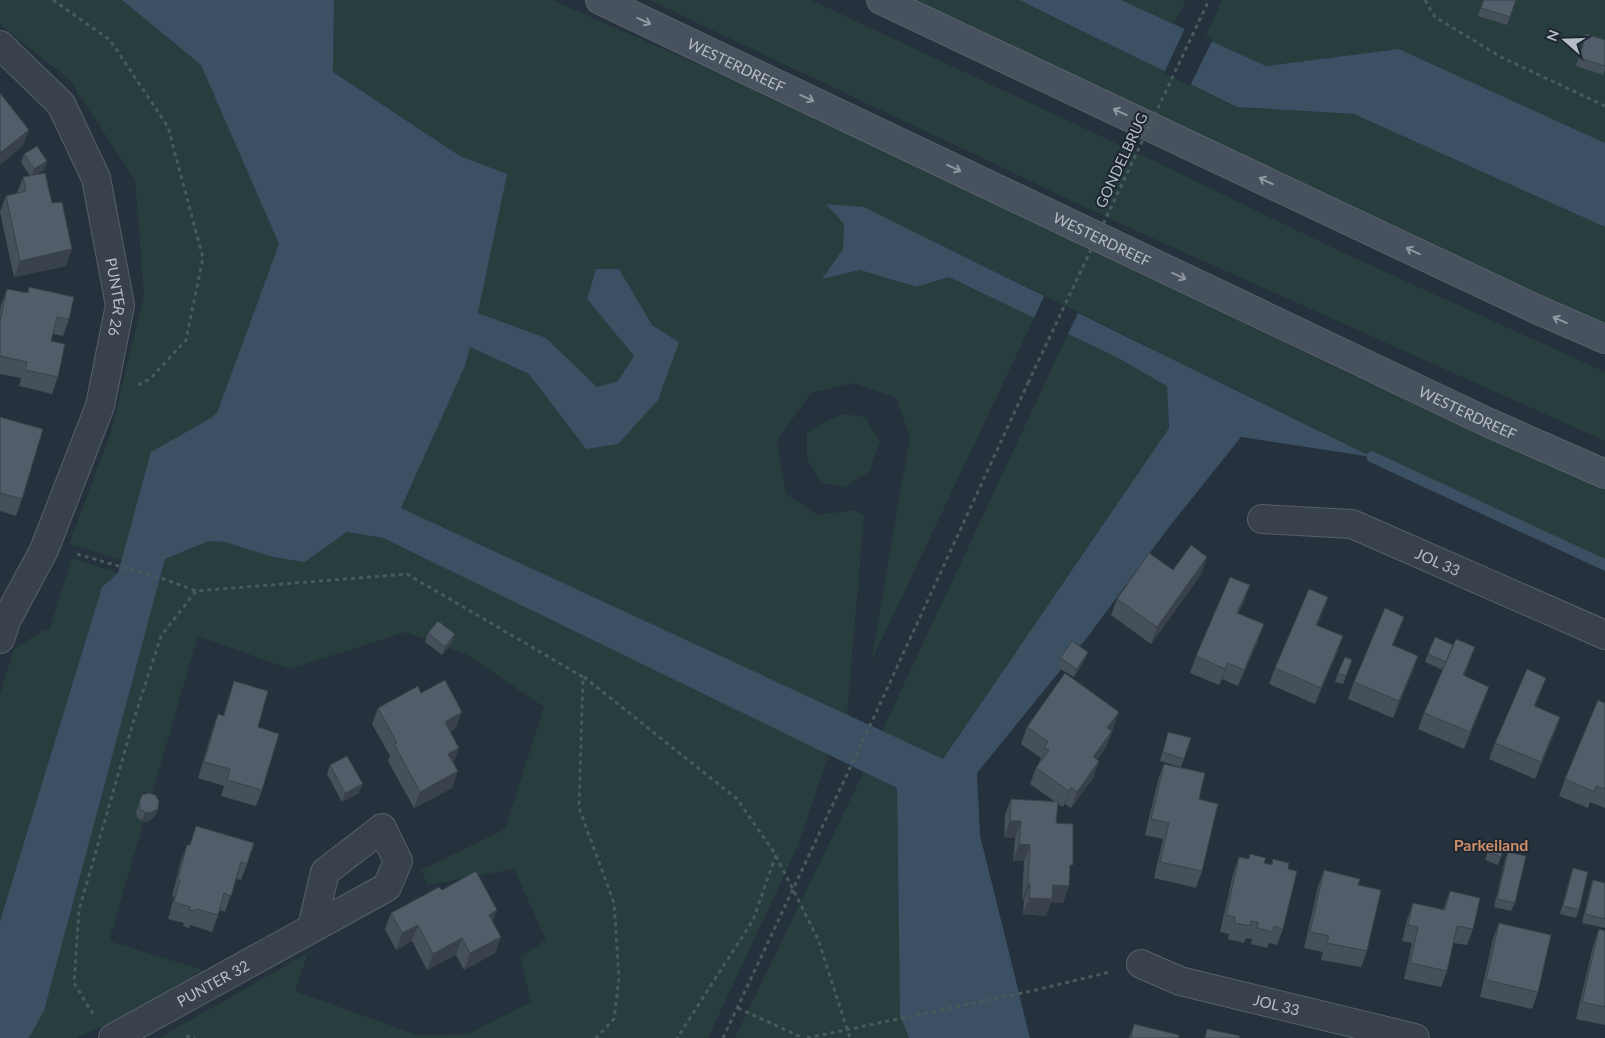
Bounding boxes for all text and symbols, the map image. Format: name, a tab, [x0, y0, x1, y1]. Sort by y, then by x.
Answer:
north arrow	[1540, 15, 1590, 65]
one-way arrow	[637, 16, 652, 26]
text: N	[1542, 27, 1562, 43]
street label: WESTERDREEF	[685, 34, 788, 96]
one-way arrow	[799, 94, 814, 104]
one-way arrow	[1112, 106, 1127, 116]
street label: GONDELBRUG	[1091, 109, 1151, 211]
one-way arrow	[946, 164, 961, 173]
one-way arrow	[1259, 176, 1274, 185]
street label: WESTERDREEF	[1050, 208, 1154, 270]
one-way arrow	[1406, 245, 1421, 255]
street label: PUNTER 26	[102, 256, 129, 338]
one-way arrow	[1172, 271, 1187, 281]
one-way arrow	[1553, 314, 1568, 324]
street label: WESTERDREEF	[1416, 382, 1520, 443]
street label: JOL 33	[1413, 544, 1463, 579]
district label: Parkeiland	[1454, 835, 1528, 854]
street label: PUNTER 32	[174, 956, 252, 1010]
street label: JOL 33	[1252, 990, 1302, 1019]

